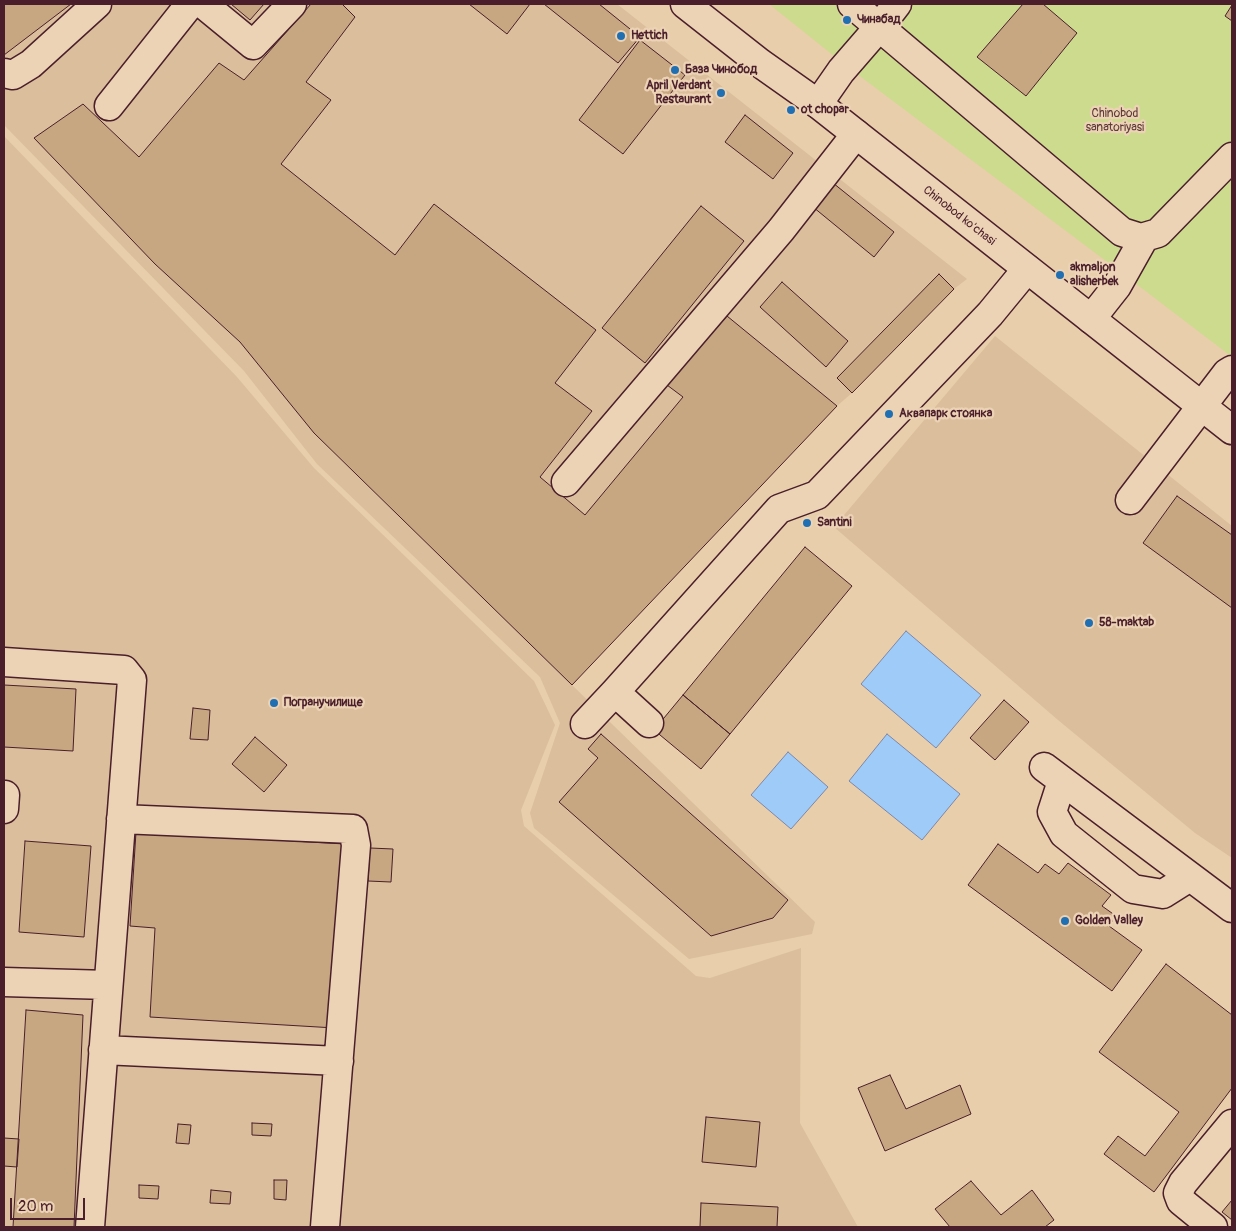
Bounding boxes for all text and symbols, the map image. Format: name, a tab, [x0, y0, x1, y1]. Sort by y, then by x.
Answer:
place label: Чинабад	[857, 13, 900, 27]
marker: Чинабад	[841, 14, 853, 26]
place label: Hettich	[631, 29, 668, 43]
marker: Hettich	[615, 30, 627, 42]
place label: База Чинобод	[685, 63, 757, 77]
marker: База Чинобод	[669, 64, 681, 76]
place label: April Verdant Restaurant	[646, 79, 711, 107]
marker: April Verdant Restaurant	[715, 87, 727, 99]
place label: ot chopar	[801, 103, 849, 117]
marker: ot chopar	[785, 104, 797, 116]
park label: Chinobod sanatoriyasi	[1086, 107, 1144, 135]
street label: Chinobod ko'chasi	[920, 183, 998, 249]
place label: akmaljon alisherbek	[1070, 261, 1119, 289]
marker: akmaljon alisherbek	[1054, 269, 1066, 281]
place label: Аквапарк стоянка	[899, 407, 992, 421]
marker: Аквапарк стоянка	[883, 408, 895, 420]
place label: Santini	[817, 516, 852, 530]
marker: Santini	[801, 517, 813, 529]
place label: 58-maktab	[1099, 616, 1154, 630]
marker: 58-maktab	[1083, 617, 1095, 629]
place label: Погранучилище	[284, 696, 363, 710]
marker: Погранучилище	[268, 697, 280, 709]
place label: Golden Valley	[1075, 914, 1143, 928]
marker: Golden Valley	[1059, 915, 1071, 927]
scale bar	[12, 1188, 88, 1220]
text: 20 m	[18, 1197, 53, 1216]

